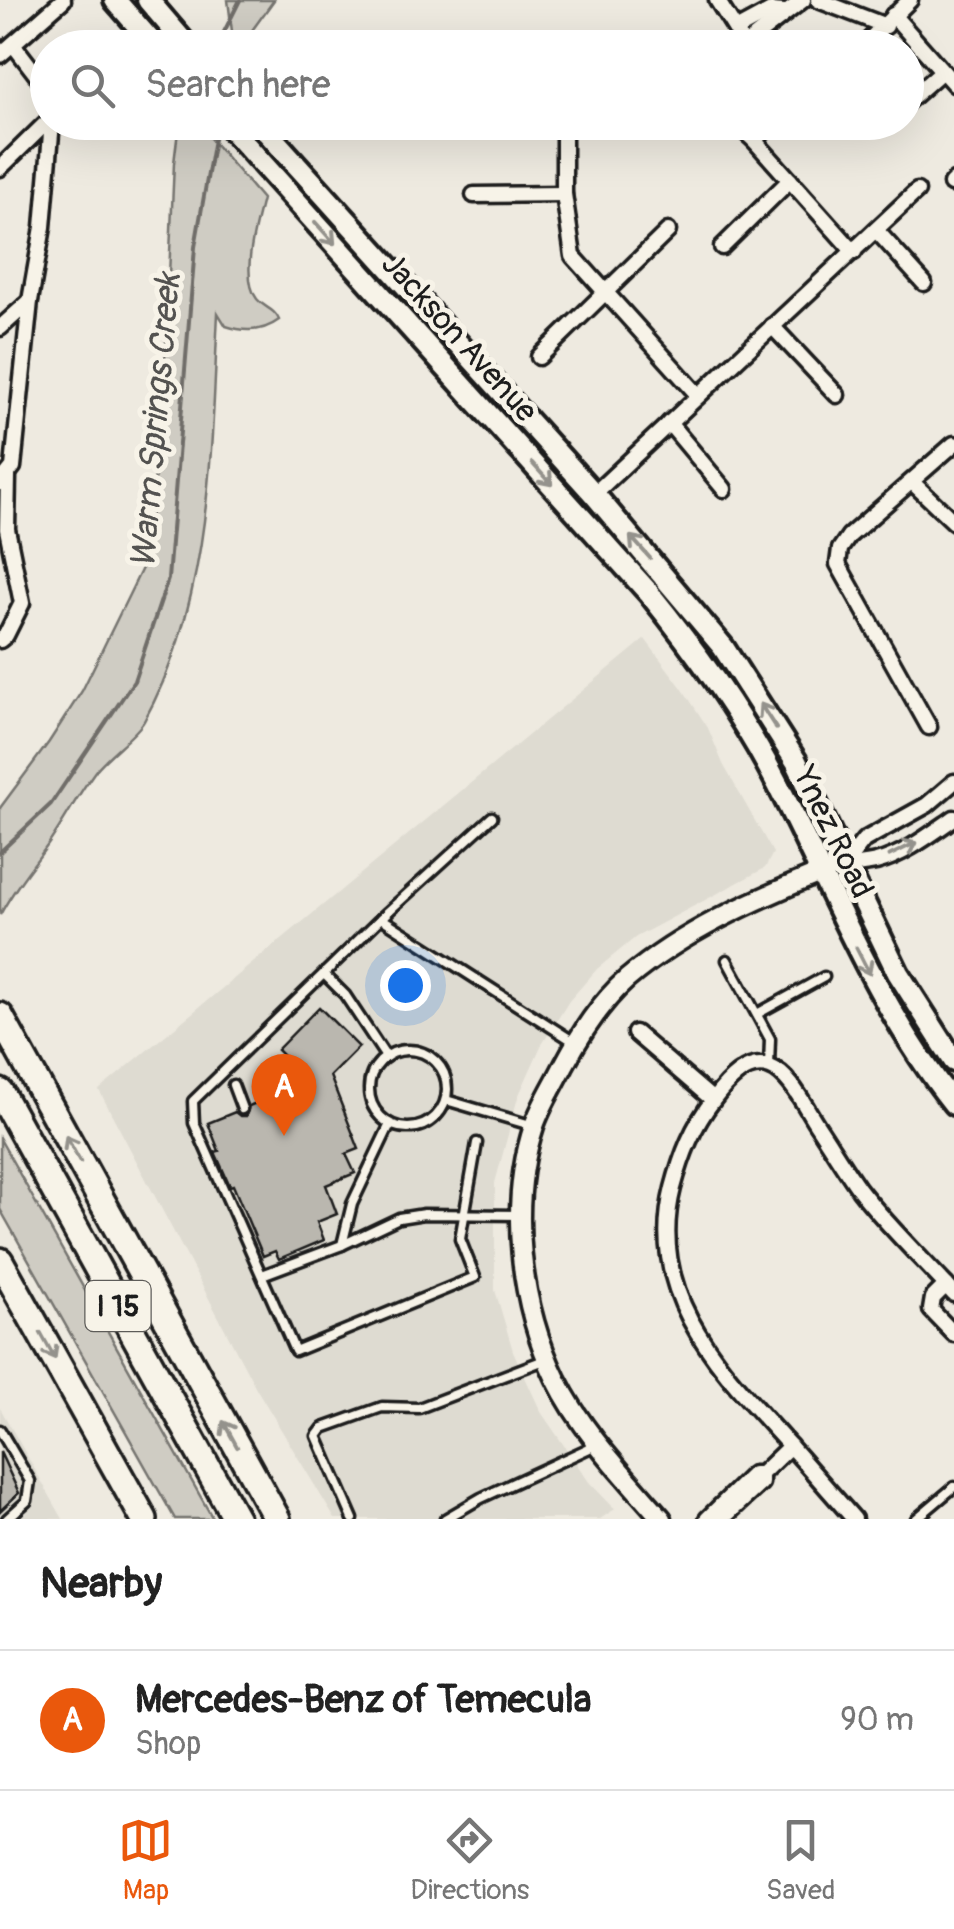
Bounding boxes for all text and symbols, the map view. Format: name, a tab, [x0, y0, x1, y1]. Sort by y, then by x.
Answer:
search box	[30, 30, 924, 140]
icon: search	[65, 58, 120, 113]
text: Search here	[145, 61, 331, 109]
one-way arrow	[313, 220, 336, 245]
street label: Jackson Avenue	[373, 245, 546, 431]
water label: Warm Springs Creek	[121, 268, 191, 570]
one-way arrow	[531, 461, 554, 486]
one-way arrow	[629, 535, 652, 560]
one-way arrow	[757, 702, 778, 730]
street label: Ynez Road	[784, 759, 882, 905]
one-way arrow	[887, 839, 917, 858]
one-way arrow	[854, 945, 873, 975]
your location	[380, 960, 431, 1011]
pin: A	[252, 1054, 316, 1136]
one-way arrow	[63, 1135, 83, 1164]
road number: I 15	[86, 1281, 150, 1331]
one-way arrow	[38, 1331, 58, 1361]
one-way arrow	[219, 1419, 239, 1449]
text: Nearby	[40, 1558, 162, 1610]
text: Mercedes-Benz of Temecula	[135, 1676, 592, 1724]
text: A	[62, 1700, 83, 1740]
text: 90 m	[840, 1700, 914, 1740]
text: Shop	[135, 1724, 201, 1764]
tab: Map	[118, 1813, 173, 1908]
tab: Directions	[410, 1813, 529, 1908]
tab: Saved	[766, 1813, 836, 1908]

